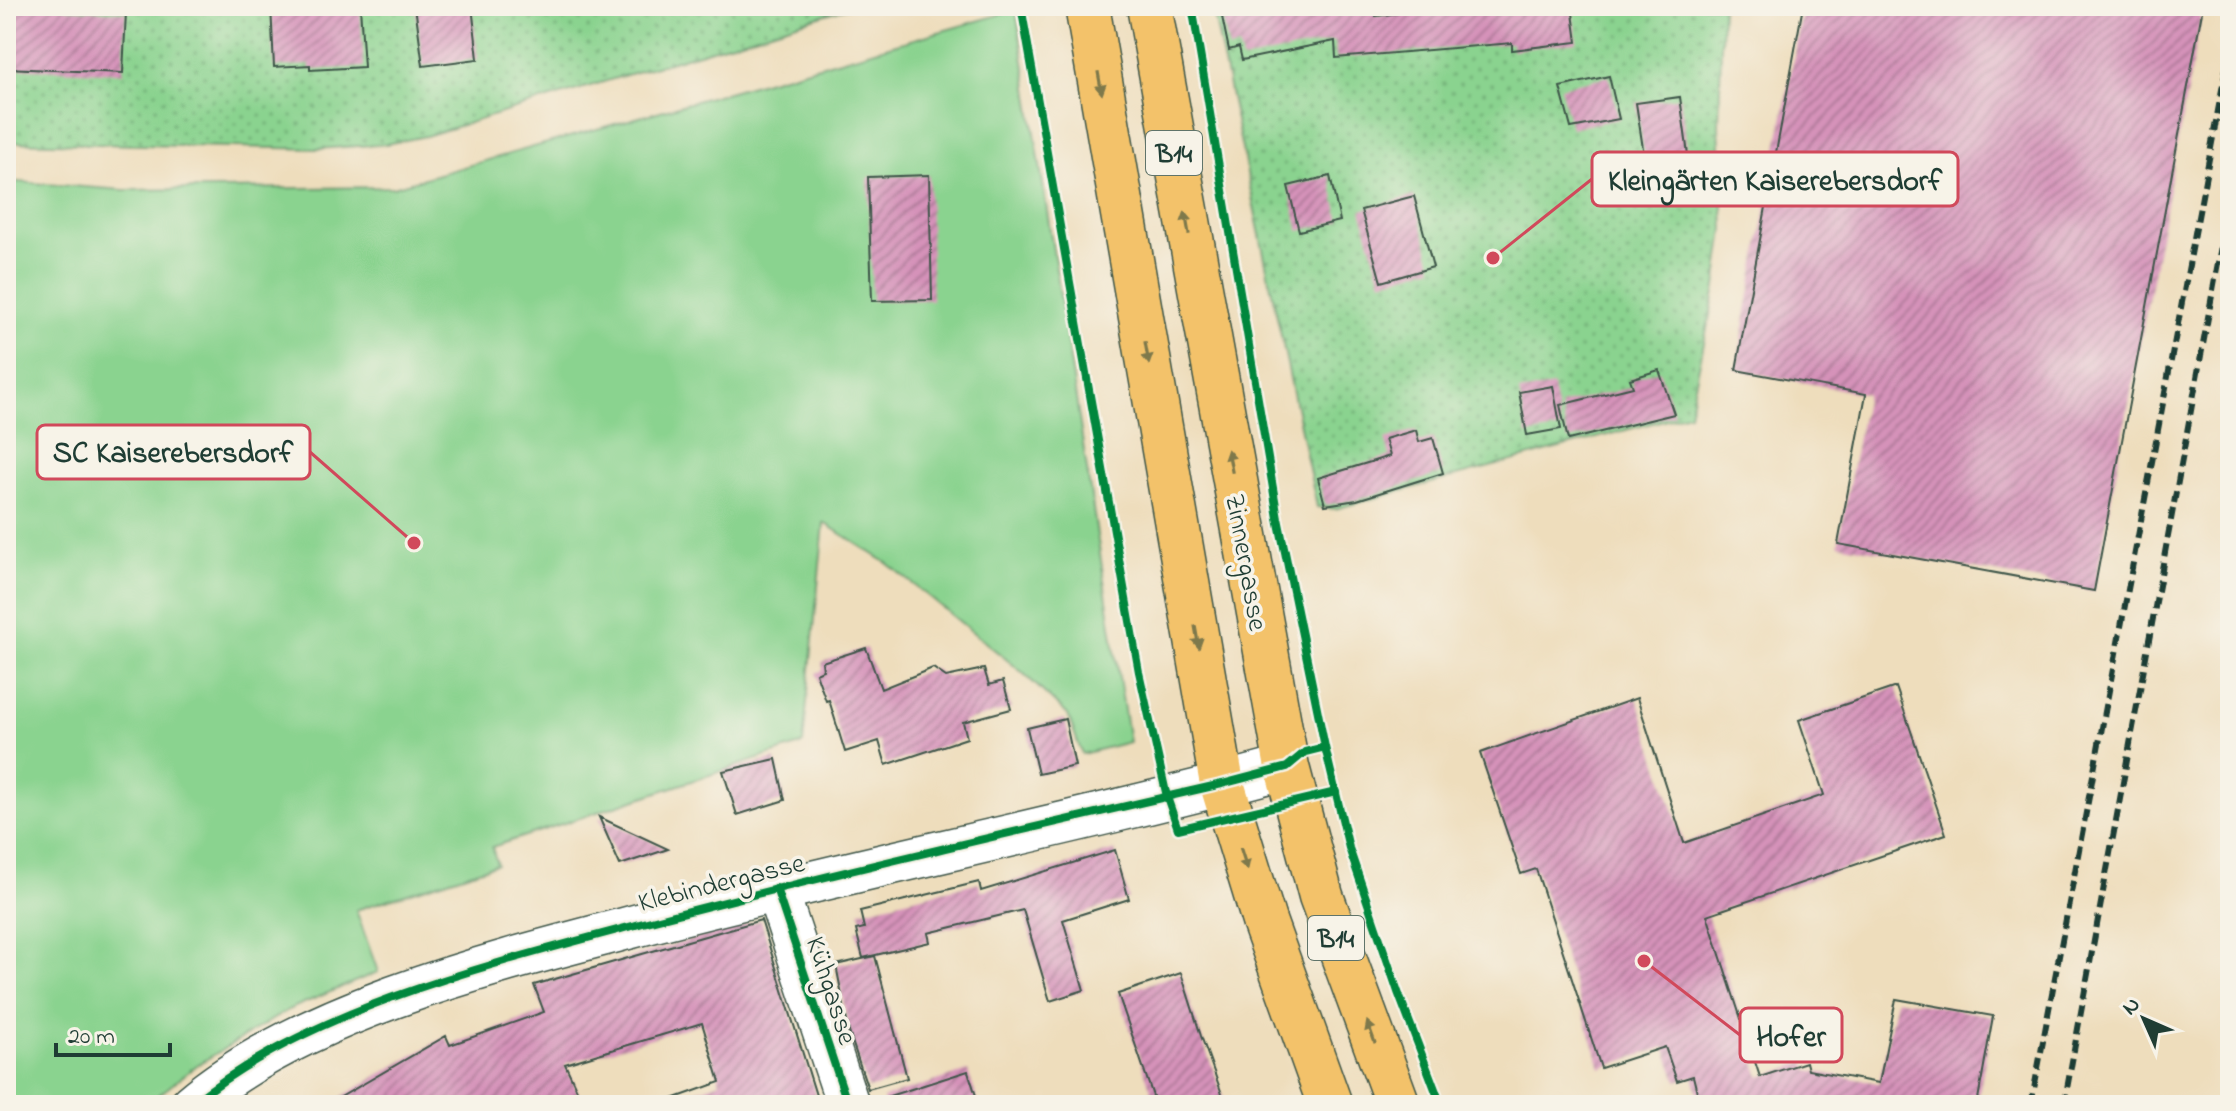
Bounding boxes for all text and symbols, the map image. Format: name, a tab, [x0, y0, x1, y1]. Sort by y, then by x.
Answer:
one-way arrow	[1095, 71, 1107, 96]
road number: B14	[1146, 131, 1202, 175]
callout: Kleingärten Kaiserebersdorf	[1592, 152, 1958, 206]
text: Kleingärten Kaiserebersdorf	[1608, 161, 1943, 206]
one-way arrow	[1180, 210, 1192, 235]
one-way arrow	[1142, 341, 1154, 366]
callout: SC Kaiserebersdorf	[37, 425, 310, 479]
text: SC Kaiserebersdorf	[53, 433, 294, 477]
one-way arrow	[1223, 448, 1235, 473]
street label: Zinnergasse	[1212, 491, 1277, 635]
one-way arrow	[1191, 625, 1203, 650]
street label: Klebindergasse	[634, 844, 810, 925]
one-way arrow	[1238, 847, 1251, 871]
road number: B14	[1308, 916, 1364, 960]
street label: Kühgasse	[793, 932, 867, 1051]
north arrow	[2104, 979, 2184, 1059]
text: N	[2115, 990, 2149, 1024]
scale bar	[56, 1007, 170, 1057]
callout: Hofer	[1740, 1008, 1842, 1062]
text: Hofer	[1756, 1017, 1827, 1061]
text: 20 m	[68, 1020, 115, 1055]
one-way arrow	[1364, 1020, 1377, 1044]

